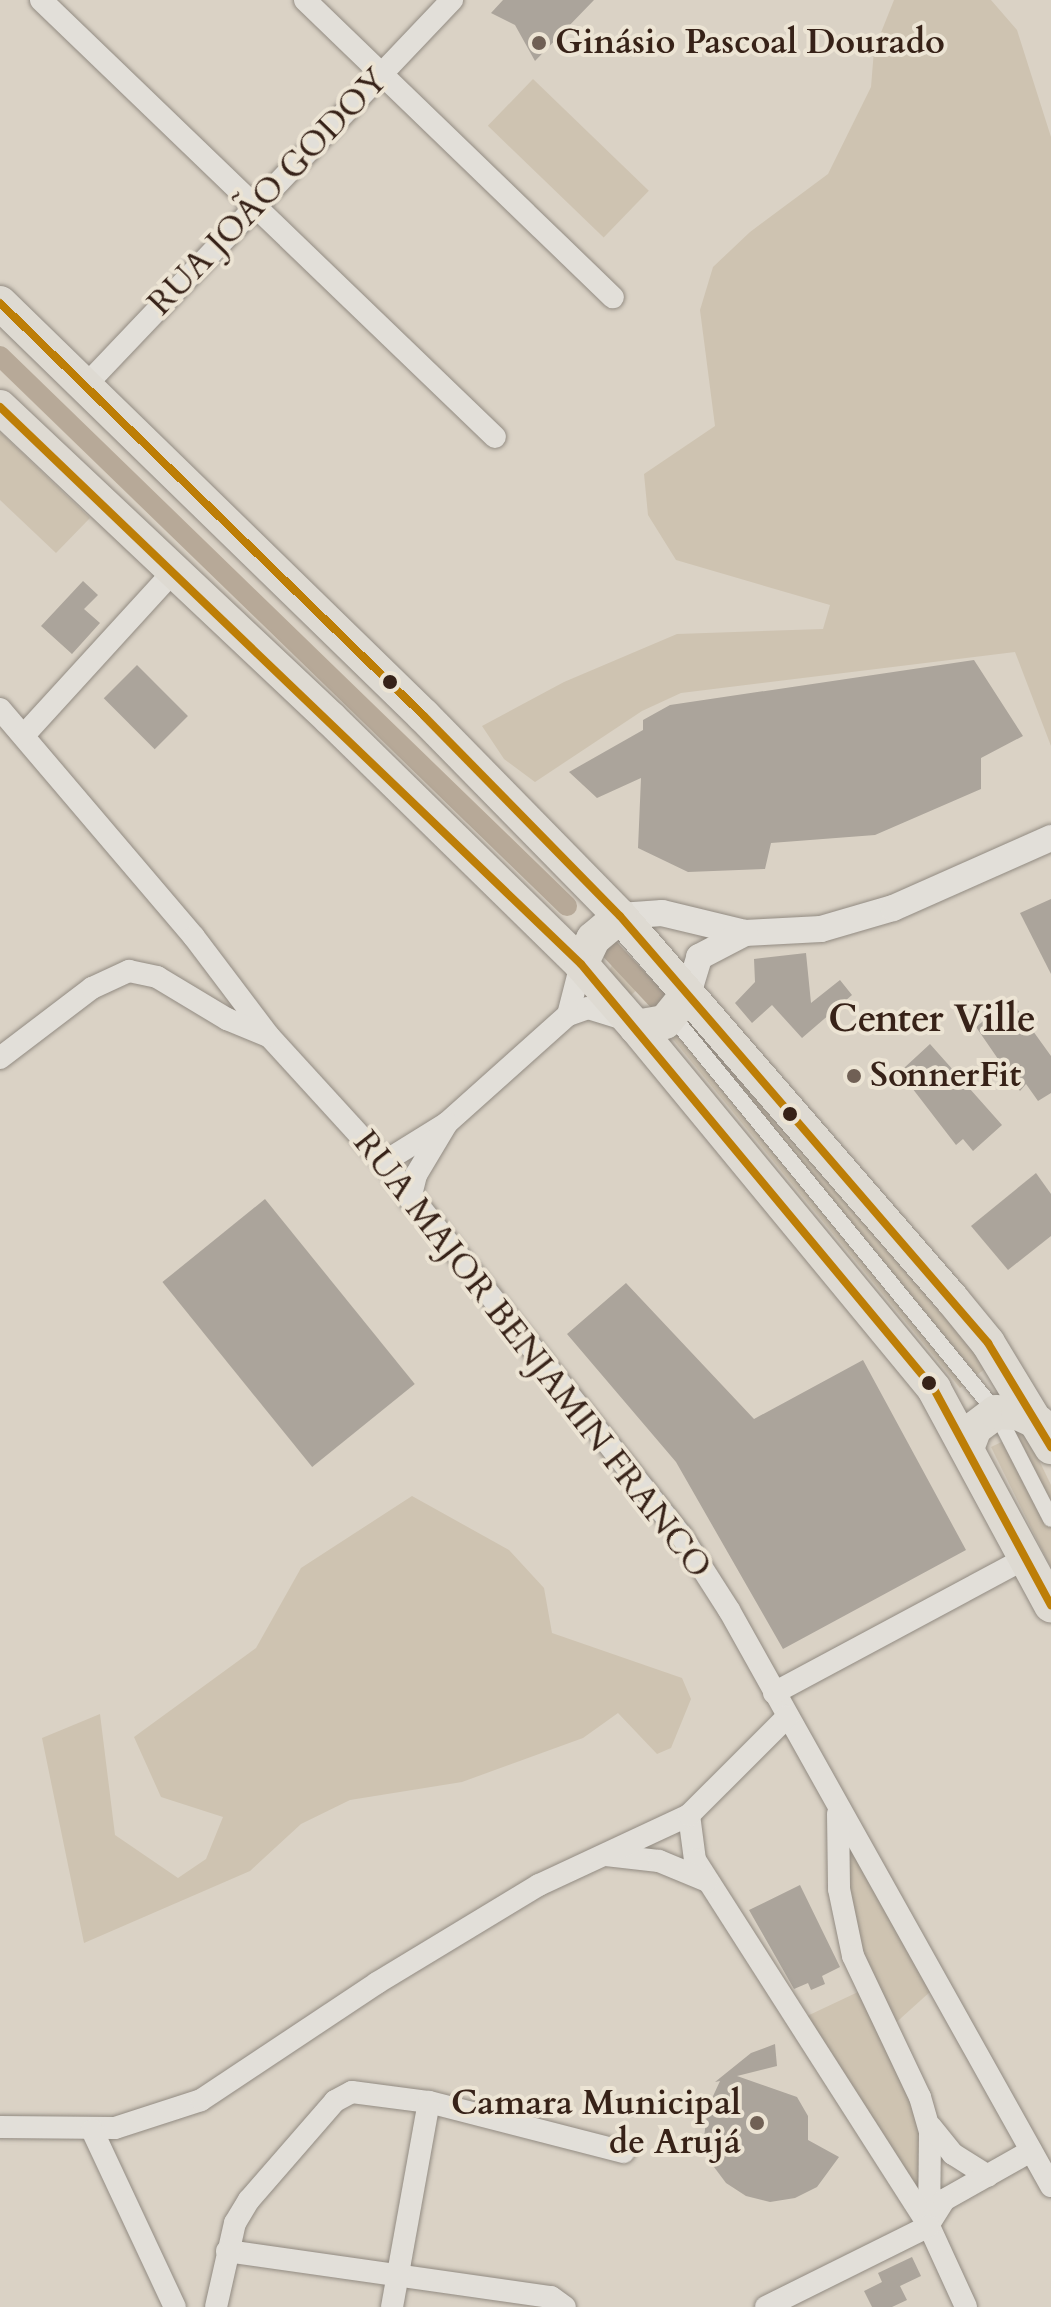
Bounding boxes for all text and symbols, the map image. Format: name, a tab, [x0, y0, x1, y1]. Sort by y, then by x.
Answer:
place label: Ginásio Pascoal Dourado	[555, 23, 945, 63]
marker: Ginásio Pascoal Dourado	[530, 34, 548, 52]
street label: RUA JOÃO GODOY	[140, 60, 396, 324]
unlabelled marker	[382, 674, 398, 690]
district label: Center Ville	[828, 997, 1036, 1043]
place label: SonnerFit	[870, 1056, 1021, 1096]
marker: SonnerFit	[845, 1067, 863, 1085]
unlabelled marker	[782, 1106, 798, 1122]
street label: RUA MAJOR BENJAMIN FRANCO	[345, 1123, 719, 1587]
unlabelled marker	[921, 1375, 937, 1391]
place label: Camara Municipal de Arujá	[451, 2083, 741, 2162]
marker: Camara Municipal de Arujá	[748, 2114, 766, 2132]

